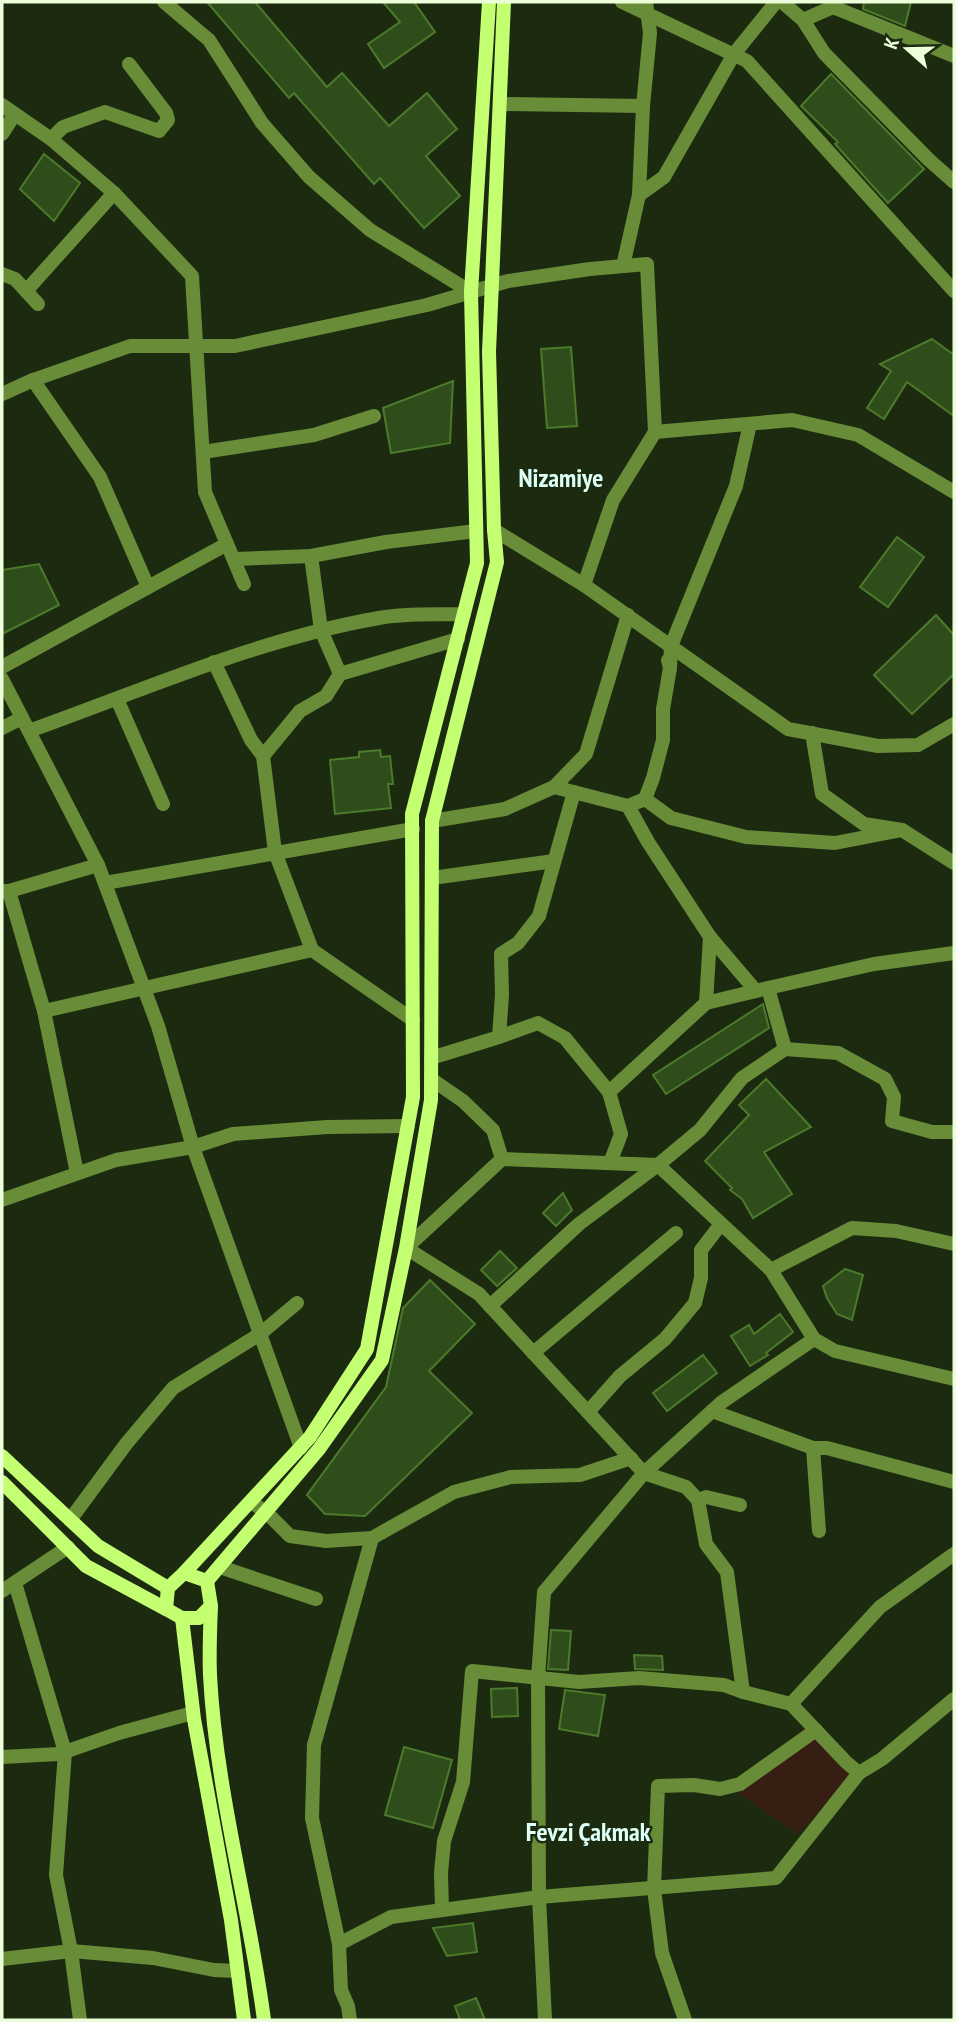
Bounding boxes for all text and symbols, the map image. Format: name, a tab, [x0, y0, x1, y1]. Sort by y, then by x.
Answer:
north arrow	[872, 14, 942, 84]
text: K	[878, 34, 904, 52]
district label: Nizamiye	[519, 461, 604, 494]
district label: Fevzi Çakmak	[526, 1815, 651, 1848]

